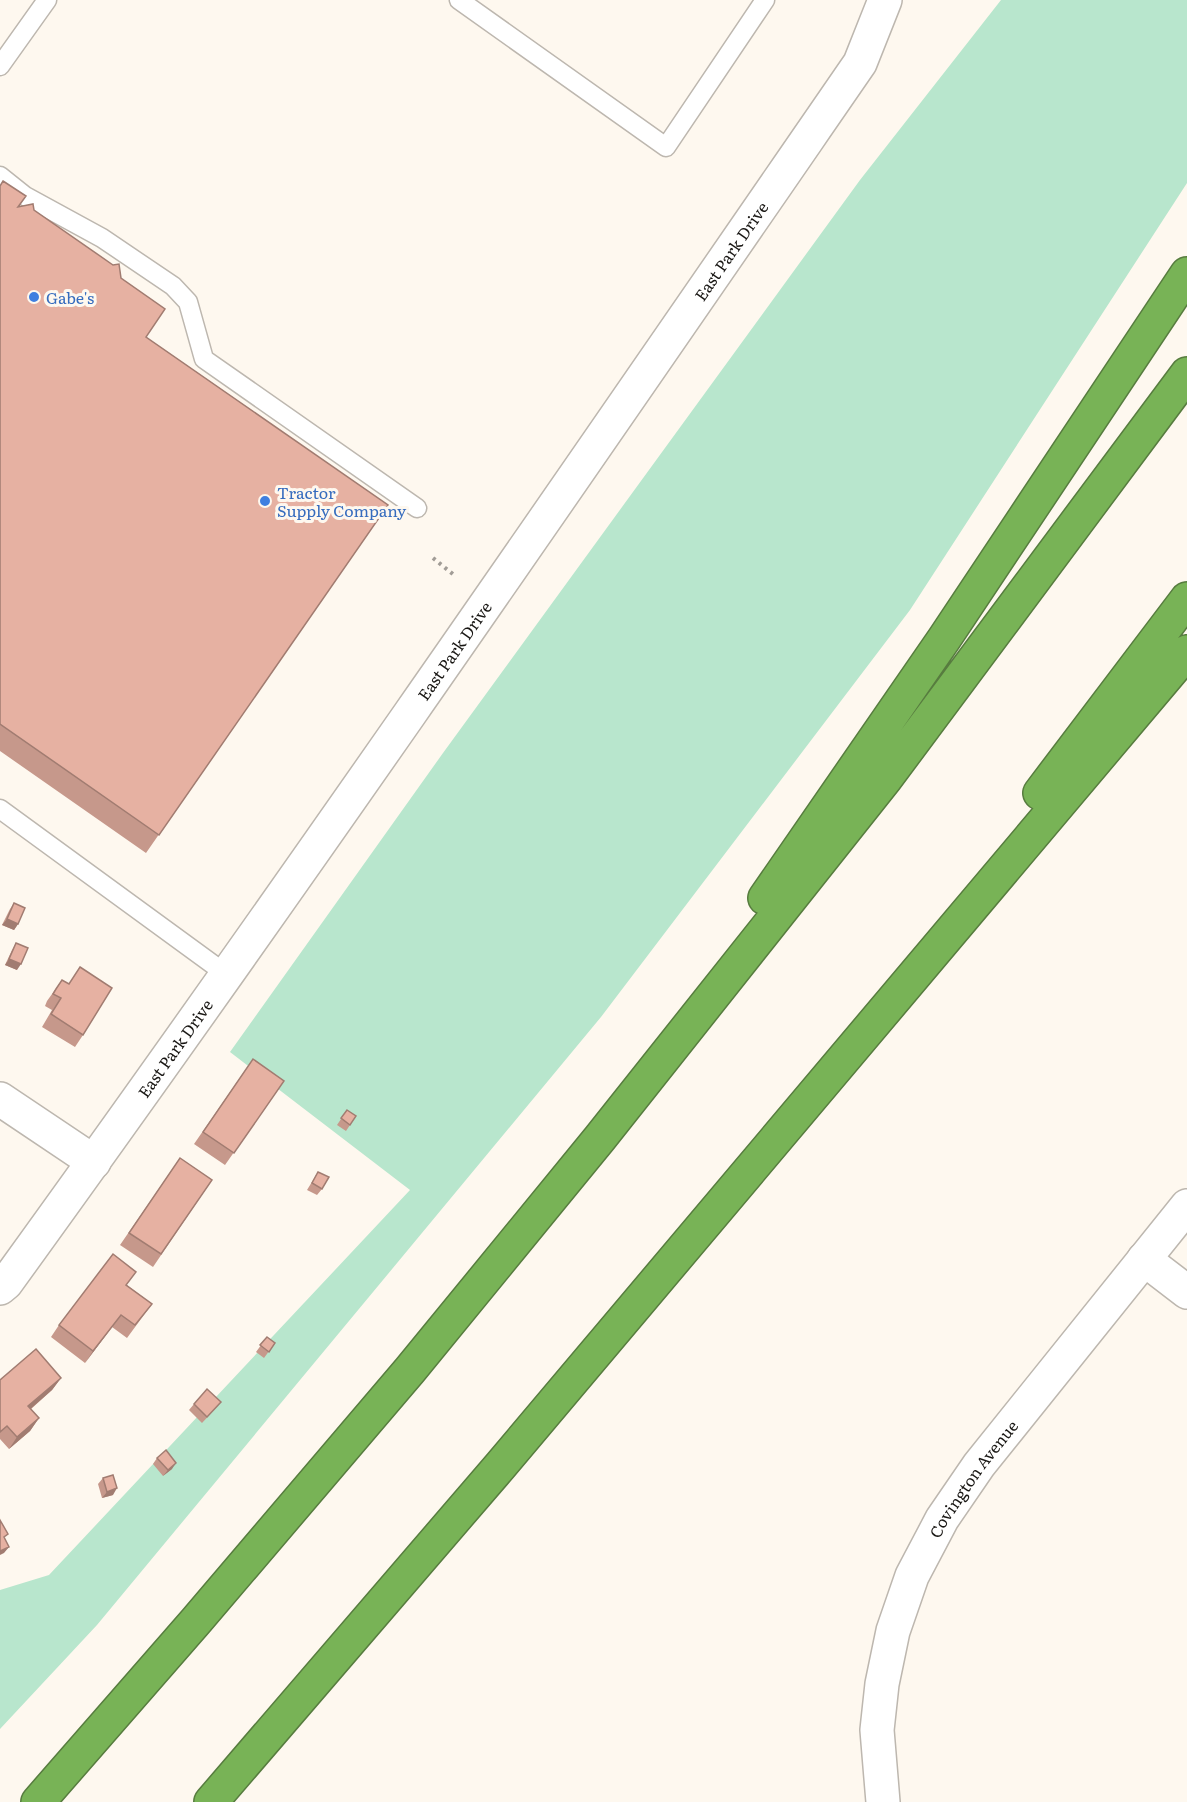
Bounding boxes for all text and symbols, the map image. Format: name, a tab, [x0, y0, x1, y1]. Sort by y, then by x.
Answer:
street label: East Park Drive	[688, 196, 773, 305]
place label: Gabe's	[46, 285, 94, 309]
marker: Gabe's	[27, 290, 41, 304]
place label: Tractor Supply Company	[277, 480, 407, 522]
marker: Tractor Supply Company	[258, 494, 272, 508]
street label: East Park Drive	[411, 596, 497, 705]
street label: East Park Drive	[131, 994, 218, 1102]
street label: Covington Avenue	[922, 1414, 1023, 1542]

